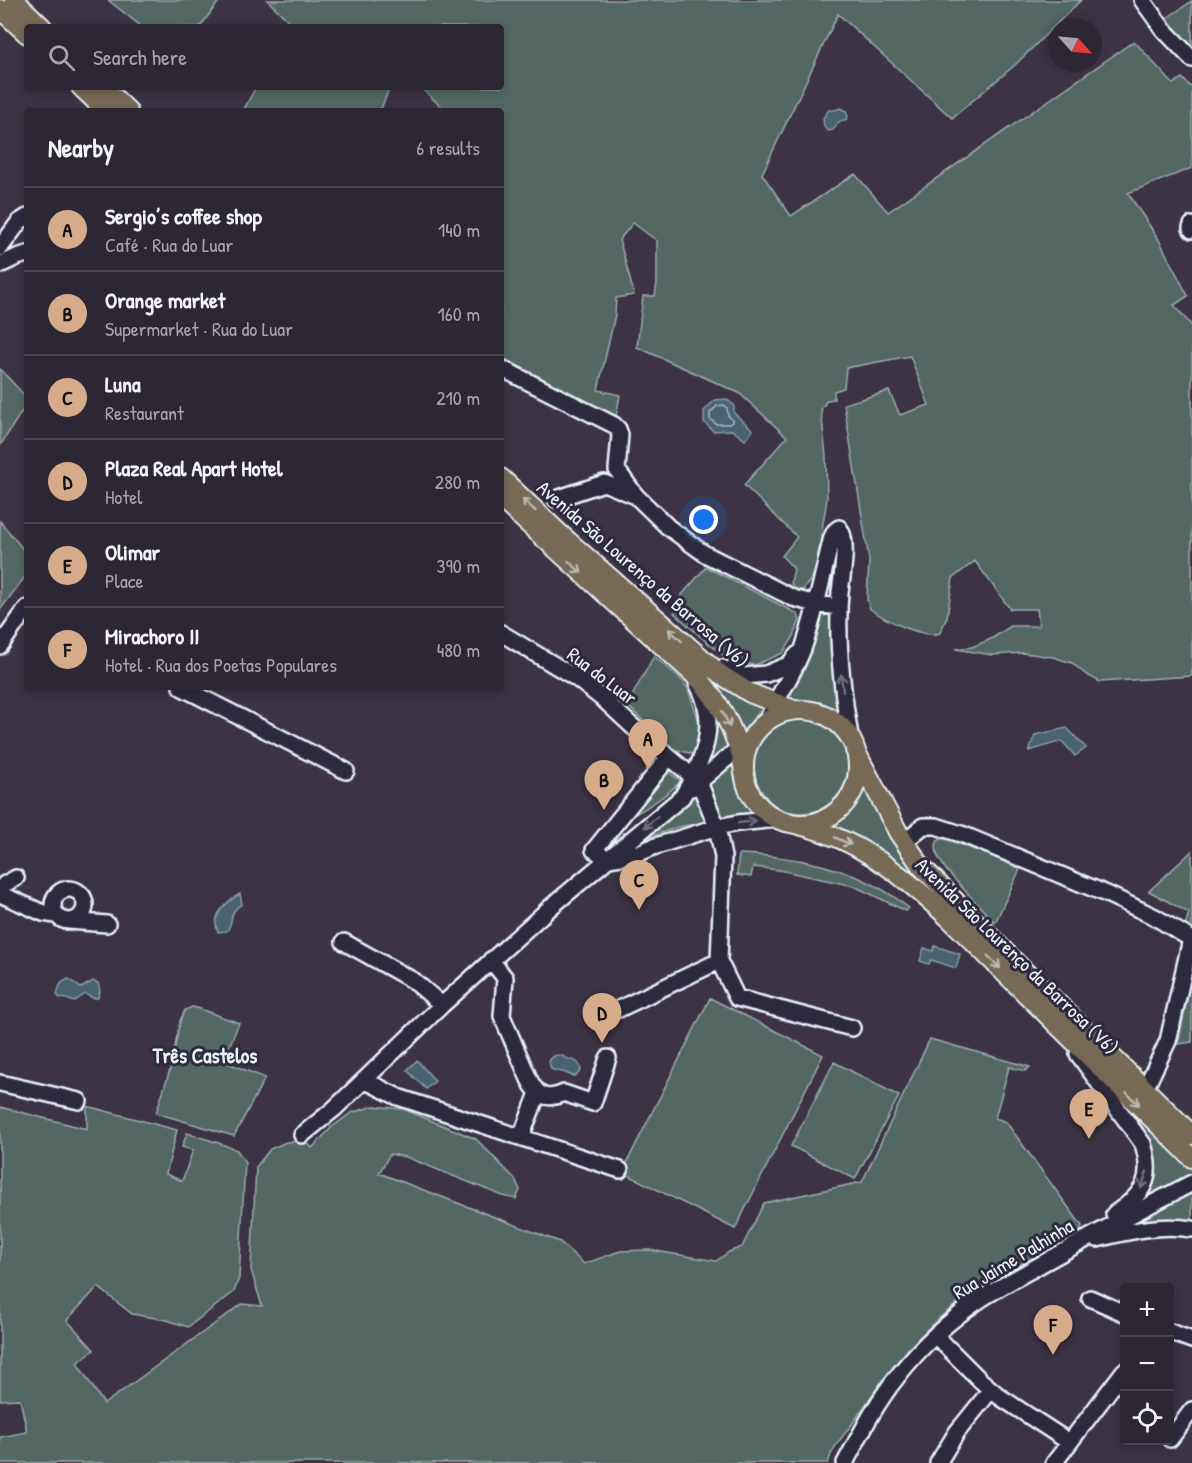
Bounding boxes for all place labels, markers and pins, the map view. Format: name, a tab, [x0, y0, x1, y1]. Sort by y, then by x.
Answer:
pin: A	[628, 720, 668, 769]
pin: B	[584, 760, 624, 810]
pin: C	[620, 860, 658, 910]
pin: D	[582, 994, 622, 1043]
pin: E	[1070, 1090, 1108, 1139]
pin: F	[1034, 1306, 1072, 1355]

